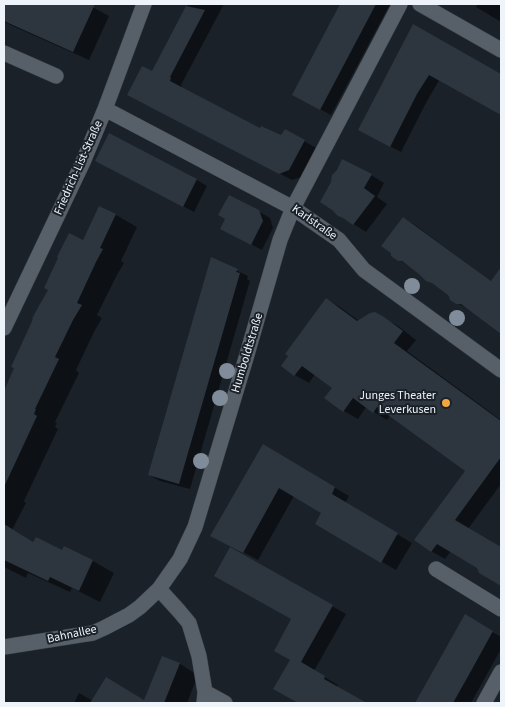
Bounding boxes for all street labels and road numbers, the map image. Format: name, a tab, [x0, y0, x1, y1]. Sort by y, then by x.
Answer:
street label: Friedrich-List-Straße	[52, 118, 106, 218]
street label: Karlstraße	[289, 202, 339, 244]
street label: Humboldtstraße	[229, 311, 267, 395]
street label: Bahnallee	[46, 623, 98, 647]

